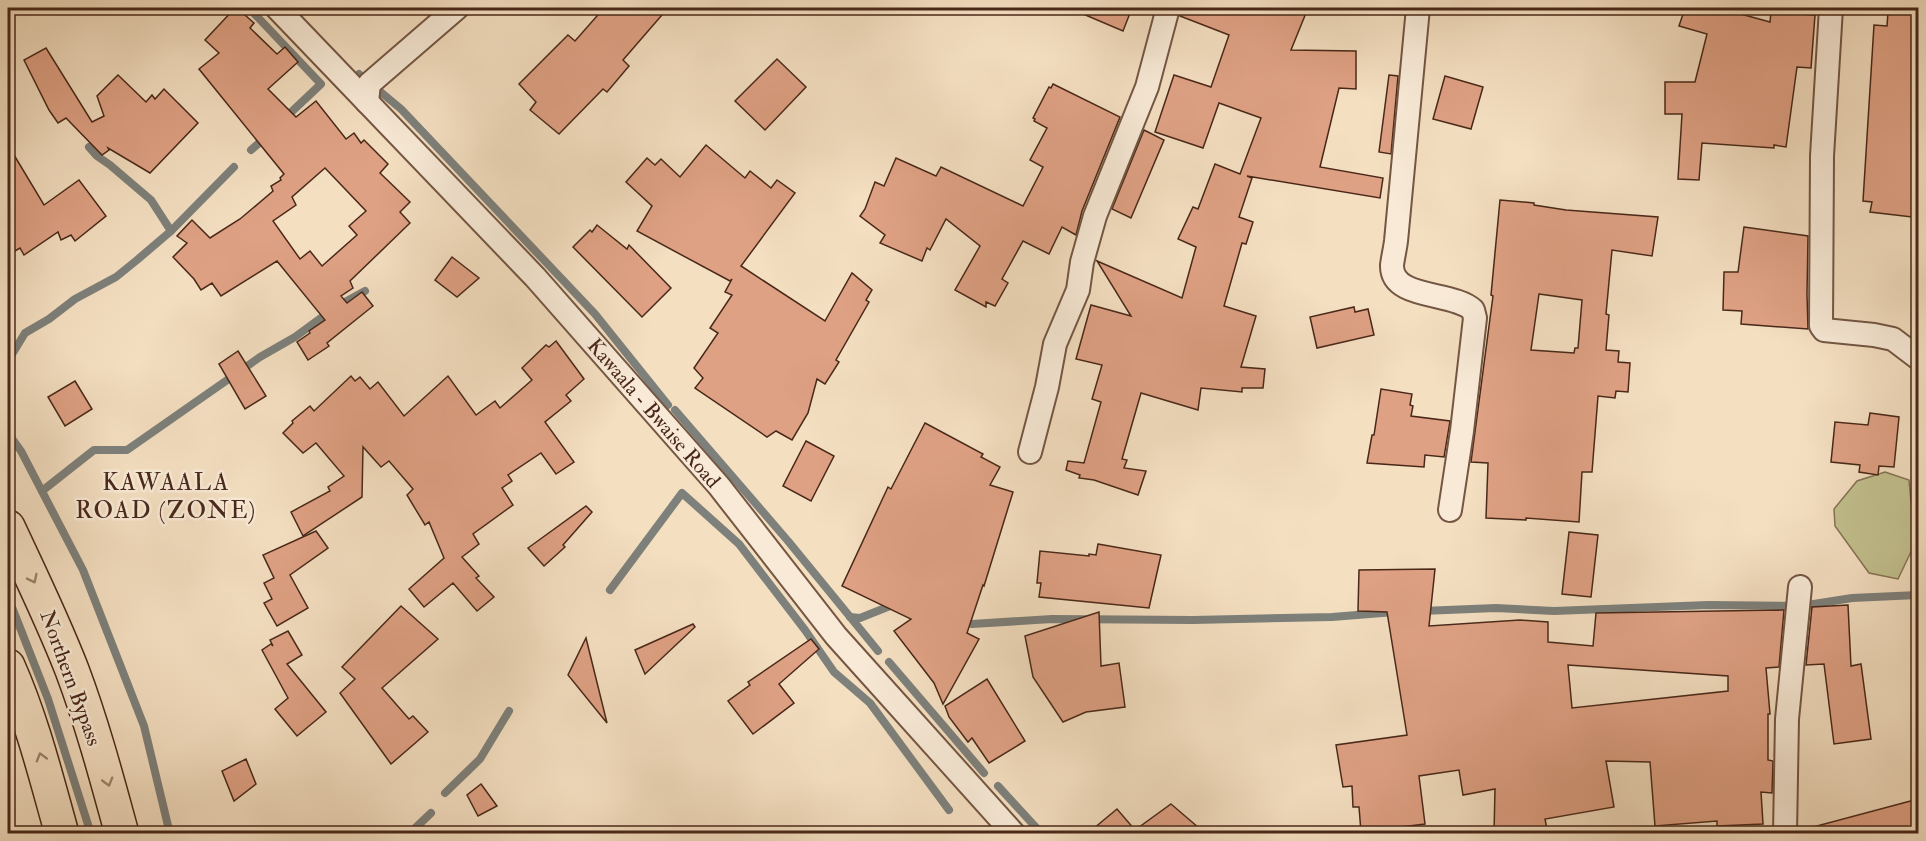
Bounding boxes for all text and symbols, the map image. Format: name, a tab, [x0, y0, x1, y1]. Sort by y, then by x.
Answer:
street label: Kawaala - Bwaise Road	[581, 333, 727, 494]
district label: KAWAALA ROAD (ZONE)	[75, 467, 257, 526]
one-way arrow	[26, 573, 37, 584]
street label: Northern Bypass	[33, 607, 108, 750]
one-way arrow	[36, 752, 48, 763]
one-way arrow	[101, 776, 113, 787]

